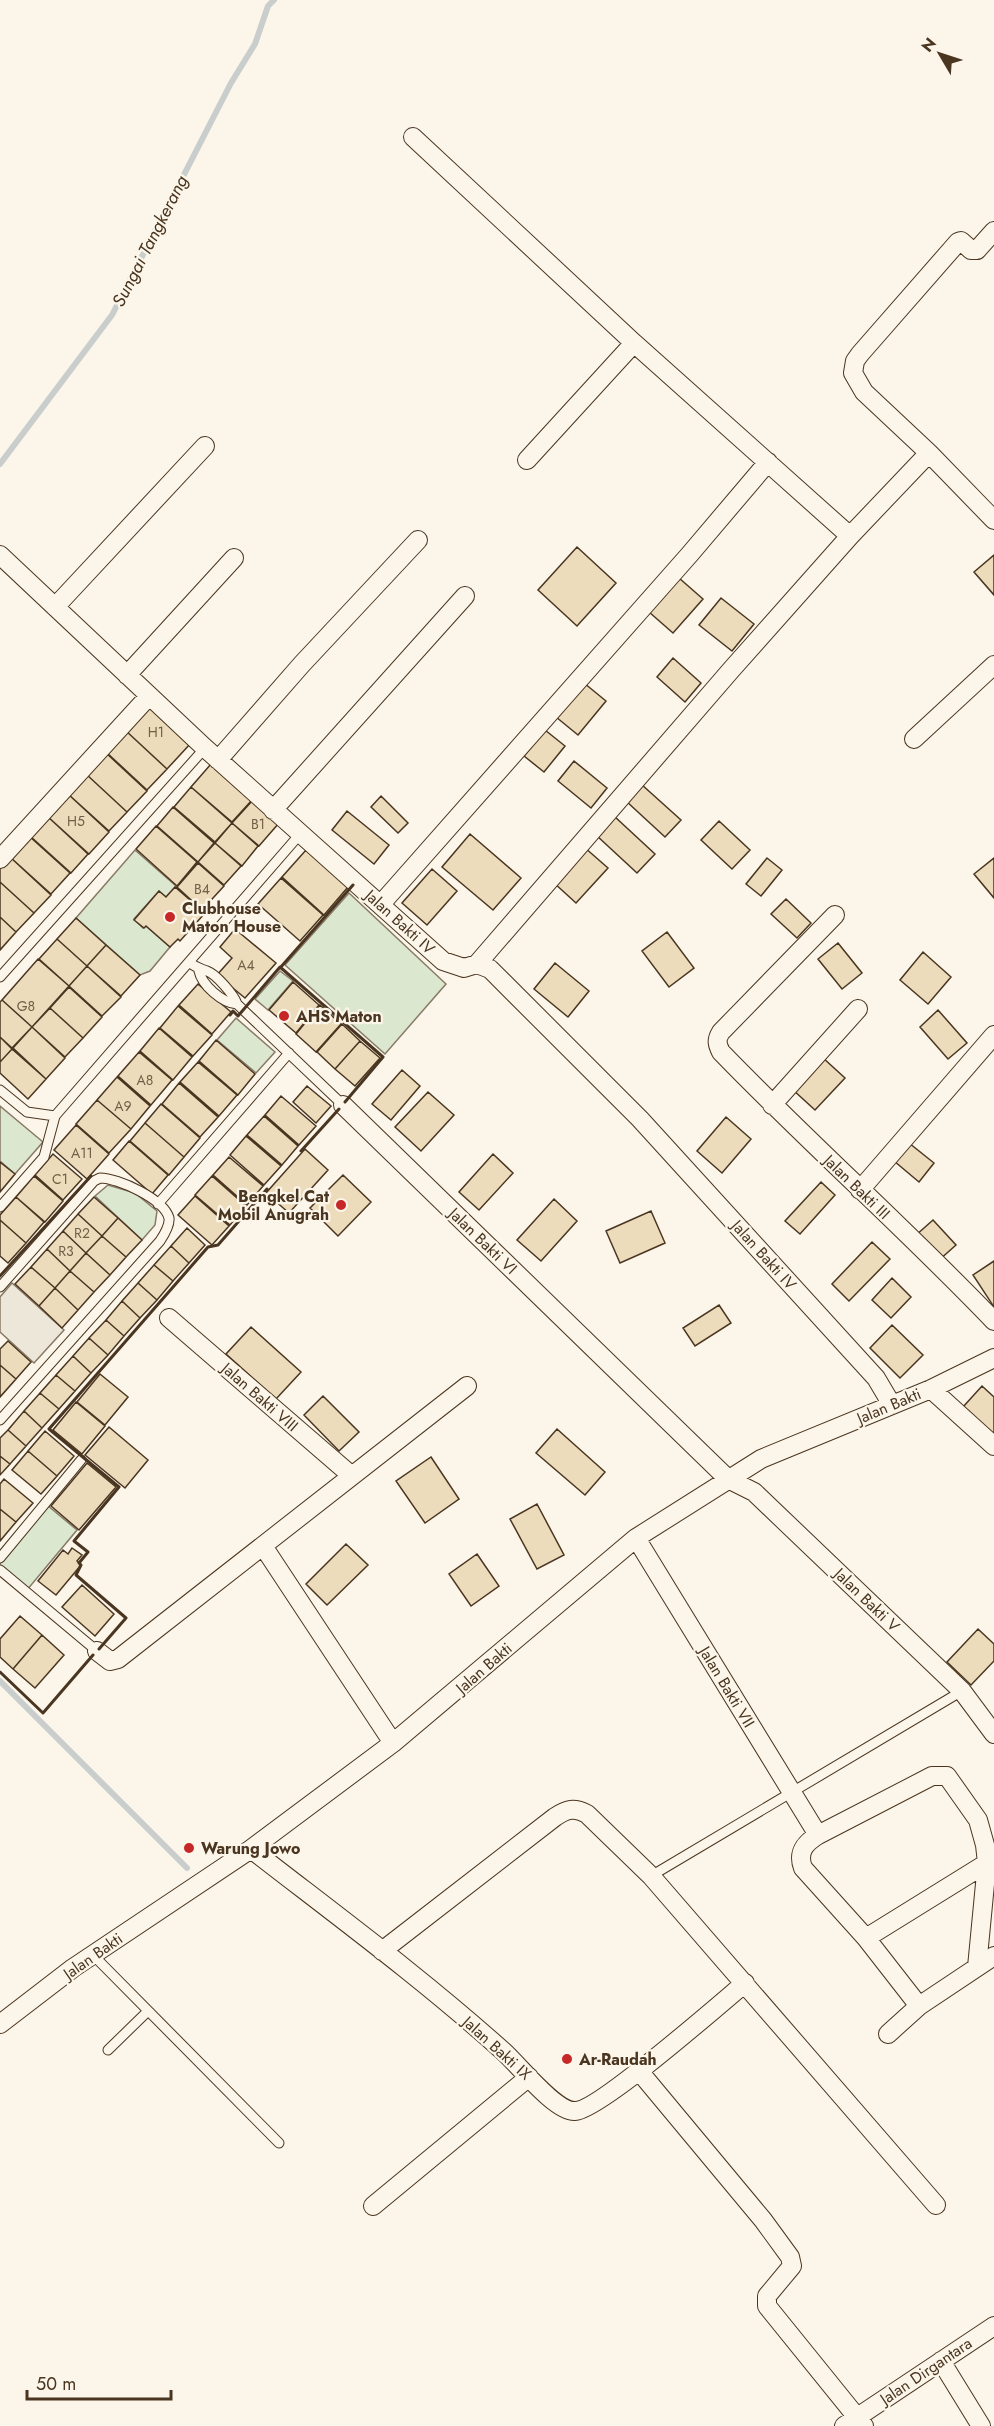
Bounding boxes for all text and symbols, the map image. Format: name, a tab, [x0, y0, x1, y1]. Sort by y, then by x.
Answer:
north arrow	[910, 24, 970, 84]
text: N	[916, 33, 942, 57]
water label: Sungai Tangkerang	[106, 171, 194, 311]
house number: H1	[148, 722, 164, 742]
house number: H5	[67, 811, 85, 831]
house number: B1	[251, 814, 265, 834]
house number: B4	[194, 879, 210, 899]
street label: Jalan Bakti IV	[358, 883, 440, 960]
place label: Clubhouse Maton House	[182, 897, 281, 938]
marker: Clubhouse Maton House	[163, 910, 177, 924]
house number: A4	[237, 955, 255, 975]
house number: G8	[17, 996, 35, 1016]
place label: AHS Maton	[295, 1005, 382, 1028]
marker: AHS Maton	[277, 1009, 291, 1023]
house number: A8	[137, 1070, 153, 1090]
house number: A9	[114, 1096, 132, 1116]
house number: A11	[71, 1143, 93, 1163]
street label: Jalan Bakti III	[817, 1148, 895, 1225]
house number: C1	[52, 1169, 68, 1189]
place label: Bengkel Cat Mobil Anugrah	[218, 1185, 330, 1226]
marker: Bengkel Cat Mobil Anugrah	[334, 1198, 348, 1212]
street label: Jalan Bakti VI	[442, 1201, 522, 1280]
street label: Jalan Bakti IV	[725, 1213, 802, 1295]
house number: R2	[74, 1223, 90, 1243]
house number: R3	[58, 1241, 74, 1261]
street label: Jalan Bakti VIII	[215, 1356, 303, 1437]
street label: Jalan Bakti	[851, 1382, 925, 1431]
street label: Jalan Bakti V	[828, 1561, 905, 1637]
street label: Jalan Bakti	[449, 1637, 517, 1700]
street label: Jalan Bakti VII	[693, 1640, 760, 1732]
place label: Warung Jowo	[201, 1837, 300, 1860]
marker: Warung Jowo	[182, 1841, 196, 1855]
street label: Jalan Bakti	[57, 1927, 127, 1986]
street label: Jalan Bakti IX	[456, 2010, 537, 2085]
place label: Ar-Raudah	[578, 2048, 657, 2071]
marker: Ar-Raudah	[560, 2052, 574, 2066]
street label: Jalan Dirgantara	[874, 2332, 977, 2411]
scale bar	[27, 2363, 171, 2401]
text: 50 m	[36, 2371, 76, 2397]

